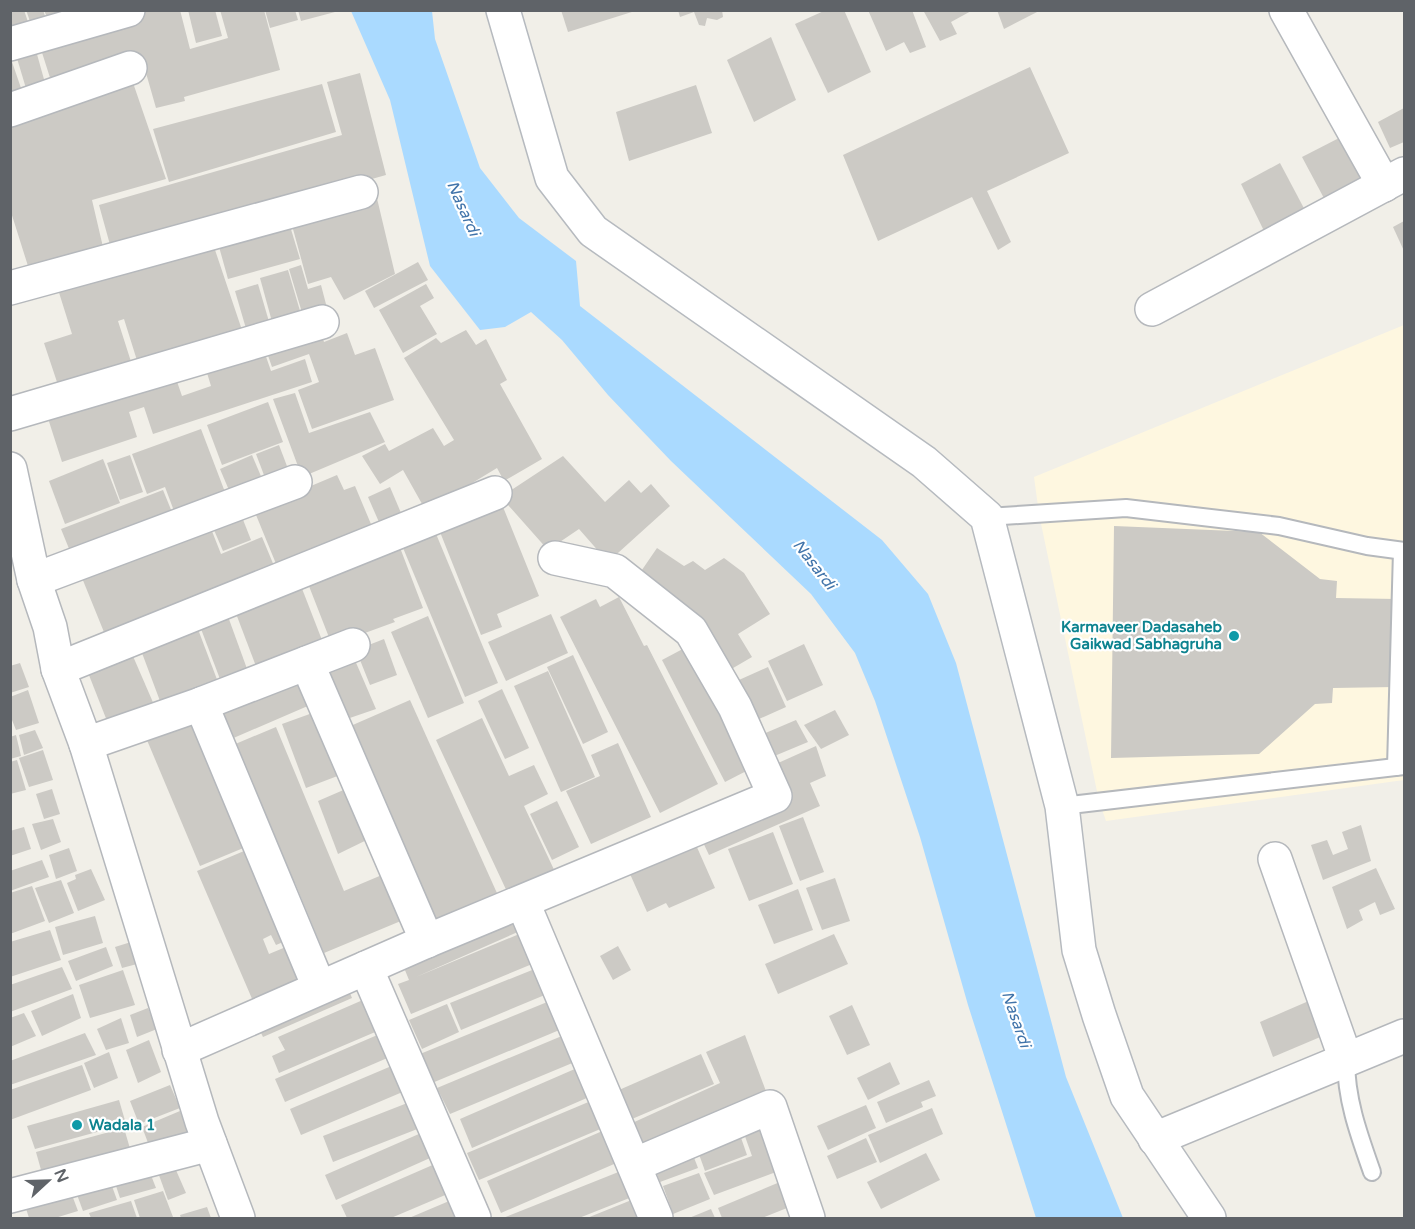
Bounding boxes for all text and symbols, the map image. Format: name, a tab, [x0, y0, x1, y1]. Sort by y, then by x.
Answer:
water label: Nasardi	[442, 178, 485, 241]
water label: Nasardi	[788, 535, 841, 595]
place label: Karmaveer Dadasaheb Gaikwad Sabhagruha	[1061, 618, 1223, 654]
marker: Karmaveer Dadasaheb Gaikwad Sabhagruha	[1227, 629, 1241, 643]
water label: Nasardi	[997, 988, 1036, 1052]
place label: Wadala 1	[89, 1116, 155, 1134]
marker: Wadala 1	[70, 1118, 84, 1132]
north arrow	[18, 1151, 78, 1211]
text: N	[49, 1166, 73, 1185]

